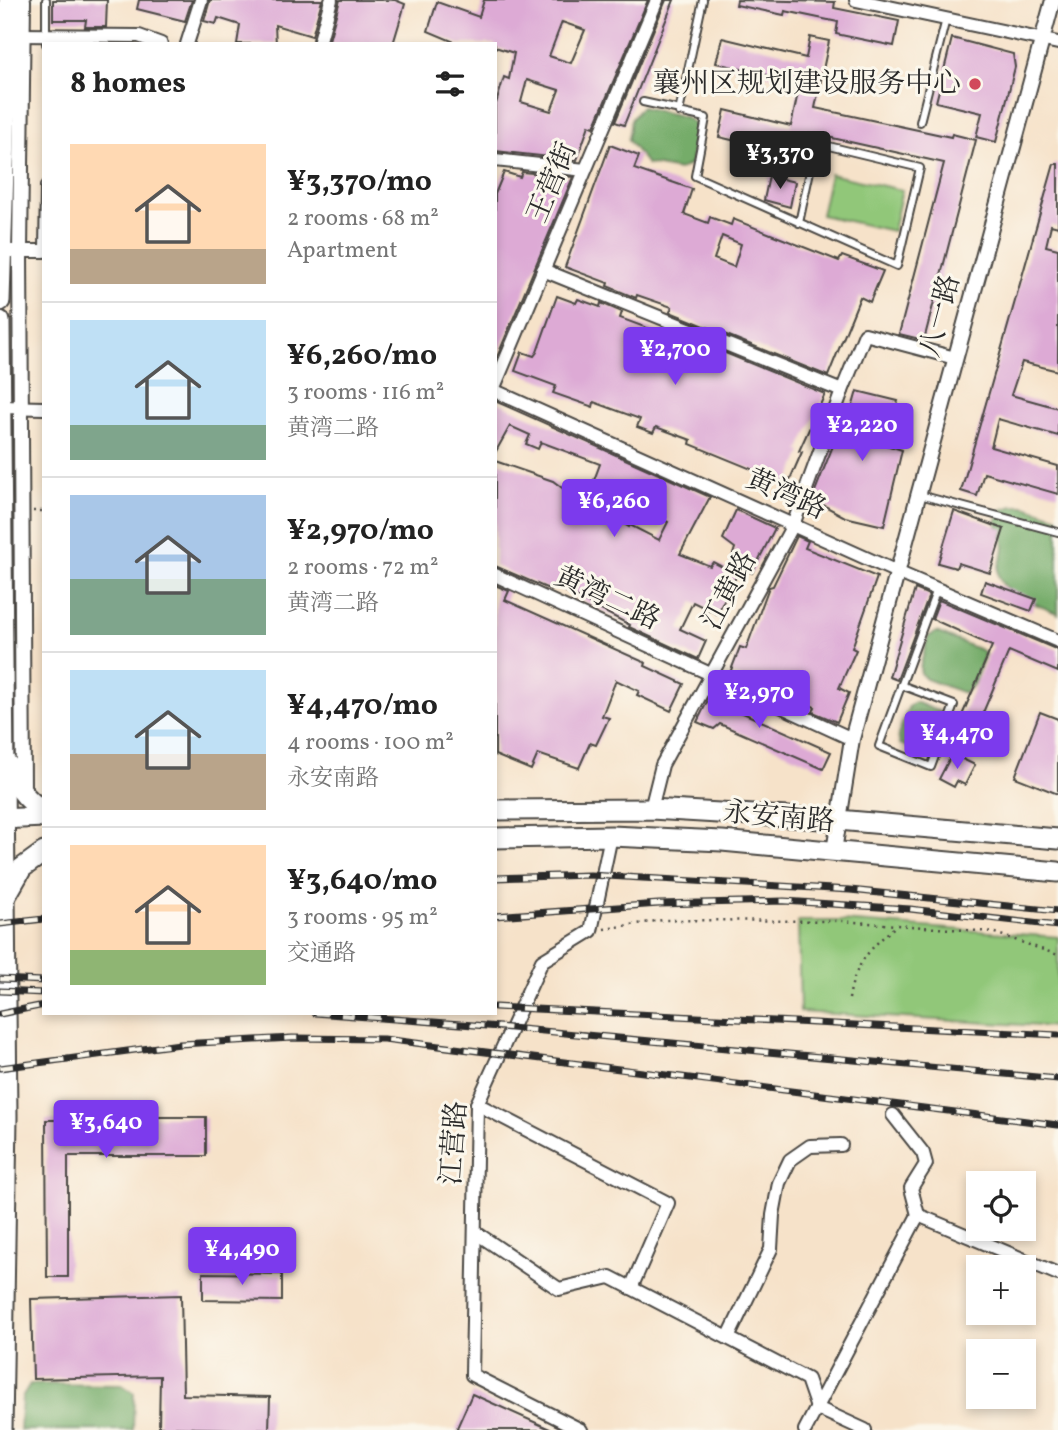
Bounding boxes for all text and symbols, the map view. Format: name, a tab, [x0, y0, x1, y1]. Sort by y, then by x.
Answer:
text: 8 homes	[70, 63, 186, 105]
icon: filters	[431, 65, 469, 103]
place label: 襄州区规划建设服务中心	[653, 65, 961, 104]
marker: 襄州区规划建设服务中心	[967, 76, 983, 92]
pin: ¥3,370	[723, 132, 837, 191]
street label: 王营街	[519, 137, 587, 229]
text: ¥3,370	[746, 138, 814, 170]
text: ¥3,370/mo	[287, 161, 432, 203]
icon: home	[126, 172, 210, 256]
text: 2 rooms · 68 m²	[287, 203, 439, 235]
text: Apartment	[287, 235, 398, 267]
street label: 八一路	[911, 270, 971, 362]
pin: ¥2,700	[618, 328, 732, 387]
text: ¥2,700	[639, 334, 711, 366]
text: ¥6,260/mo	[287, 335, 437, 377]
icon: home	[126, 348, 210, 432]
text: 3 rooms · 116 m²	[287, 377, 444, 409]
pin: ¥2,220	[805, 404, 919, 463]
text: ¥2,220	[826, 410, 898, 442]
text: 黄湾二路	[287, 413, 379, 445]
street label: 黄湾路	[740, 460, 832, 530]
pin: ¥6,260	[557, 480, 671, 539]
text: ¥6,260	[578, 486, 650, 518]
text: ¥2,970/mo	[287, 510, 434, 552]
icon: home	[126, 523, 210, 607]
street label: 江黄路	[693, 545, 767, 637]
text: 2 rooms · 72 m²	[287, 552, 438, 584]
street label: 黄湾二路	[548, 558, 666, 640]
text: 黄湾二路	[287, 588, 379, 620]
pin: ¥2,970	[702, 670, 816, 730]
text: ¥2,970	[724, 677, 794, 709]
text: ¥4,470/mo	[287, 685, 438, 727]
icon: home	[126, 698, 210, 782]
pin: ¥4,470	[900, 712, 1014, 771]
text: ¥4,470	[920, 718, 994, 750]
text: 4 rooms · 100 m²	[287, 727, 454, 759]
text: 永安南路	[287, 763, 379, 795]
street label: 永安南路	[722, 794, 836, 842]
text: ¥3,640/mo	[287, 860, 437, 902]
icon: home	[126, 873, 210, 957]
text: 3 rooms · 95 m²	[287, 902, 438, 934]
text: 交通路	[287, 938, 356, 970]
pin: ¥3,640	[49, 1100, 163, 1160]
street label: 江营路	[433, 1100, 477, 1186]
text: ¥3,640	[70, 1107, 142, 1139]
map controls	[966, 1171, 1036, 1409]
button: locate	[966, 1171, 1036, 1241]
pin: ¥4,490	[185, 1228, 299, 1287]
text: ¥4,490	[204, 1234, 280, 1266]
button: +	[966, 1255, 1036, 1325]
button: −	[966, 1339, 1036, 1409]

